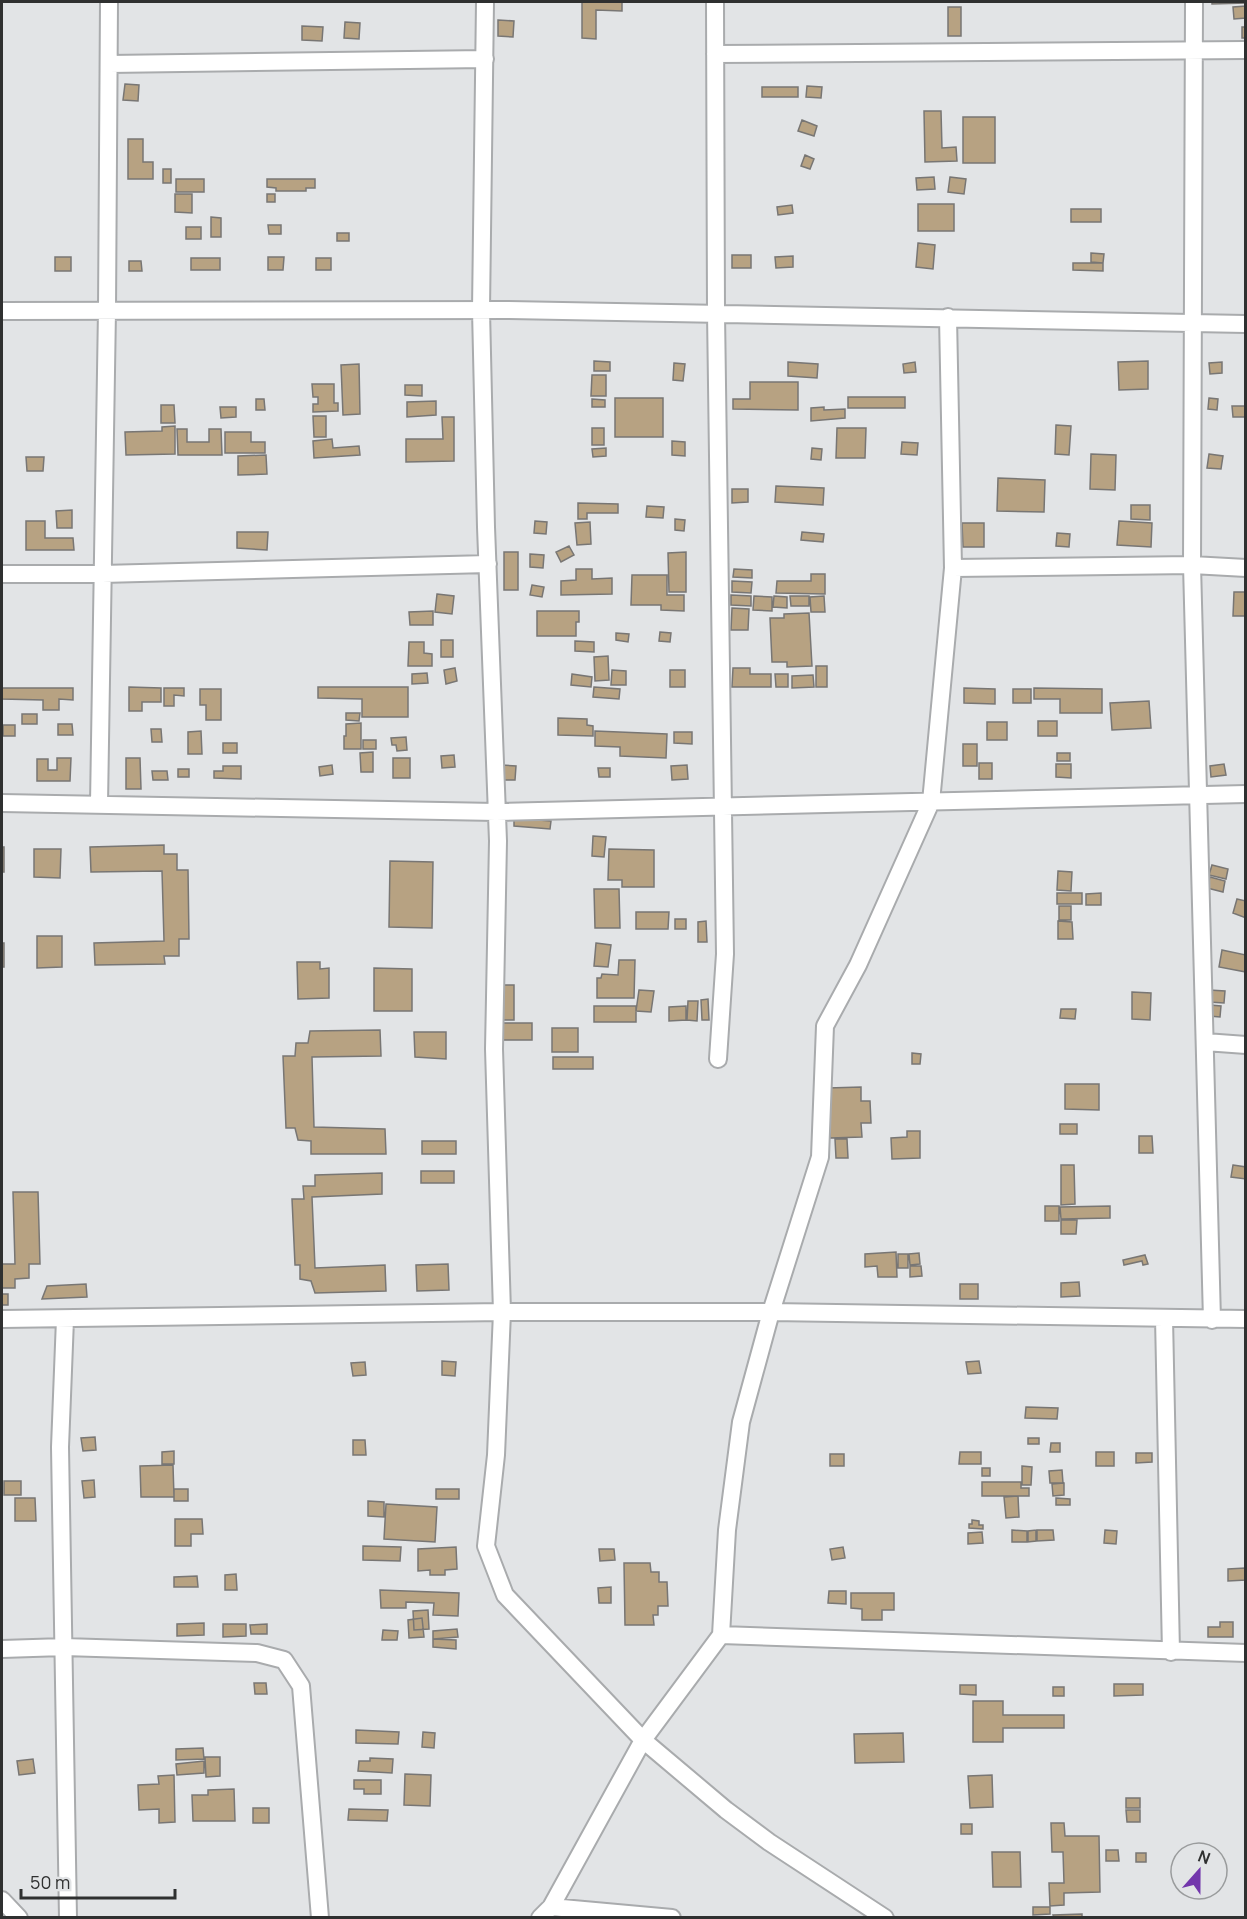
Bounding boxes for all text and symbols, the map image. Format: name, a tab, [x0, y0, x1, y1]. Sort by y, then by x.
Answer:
north arrow	[1169, 1841, 1229, 1901]
text: N	[1195, 1845, 1214, 1869]
scale bar	[21, 1862, 176, 1900]
text: 50 m	[30, 1870, 70, 1894]

